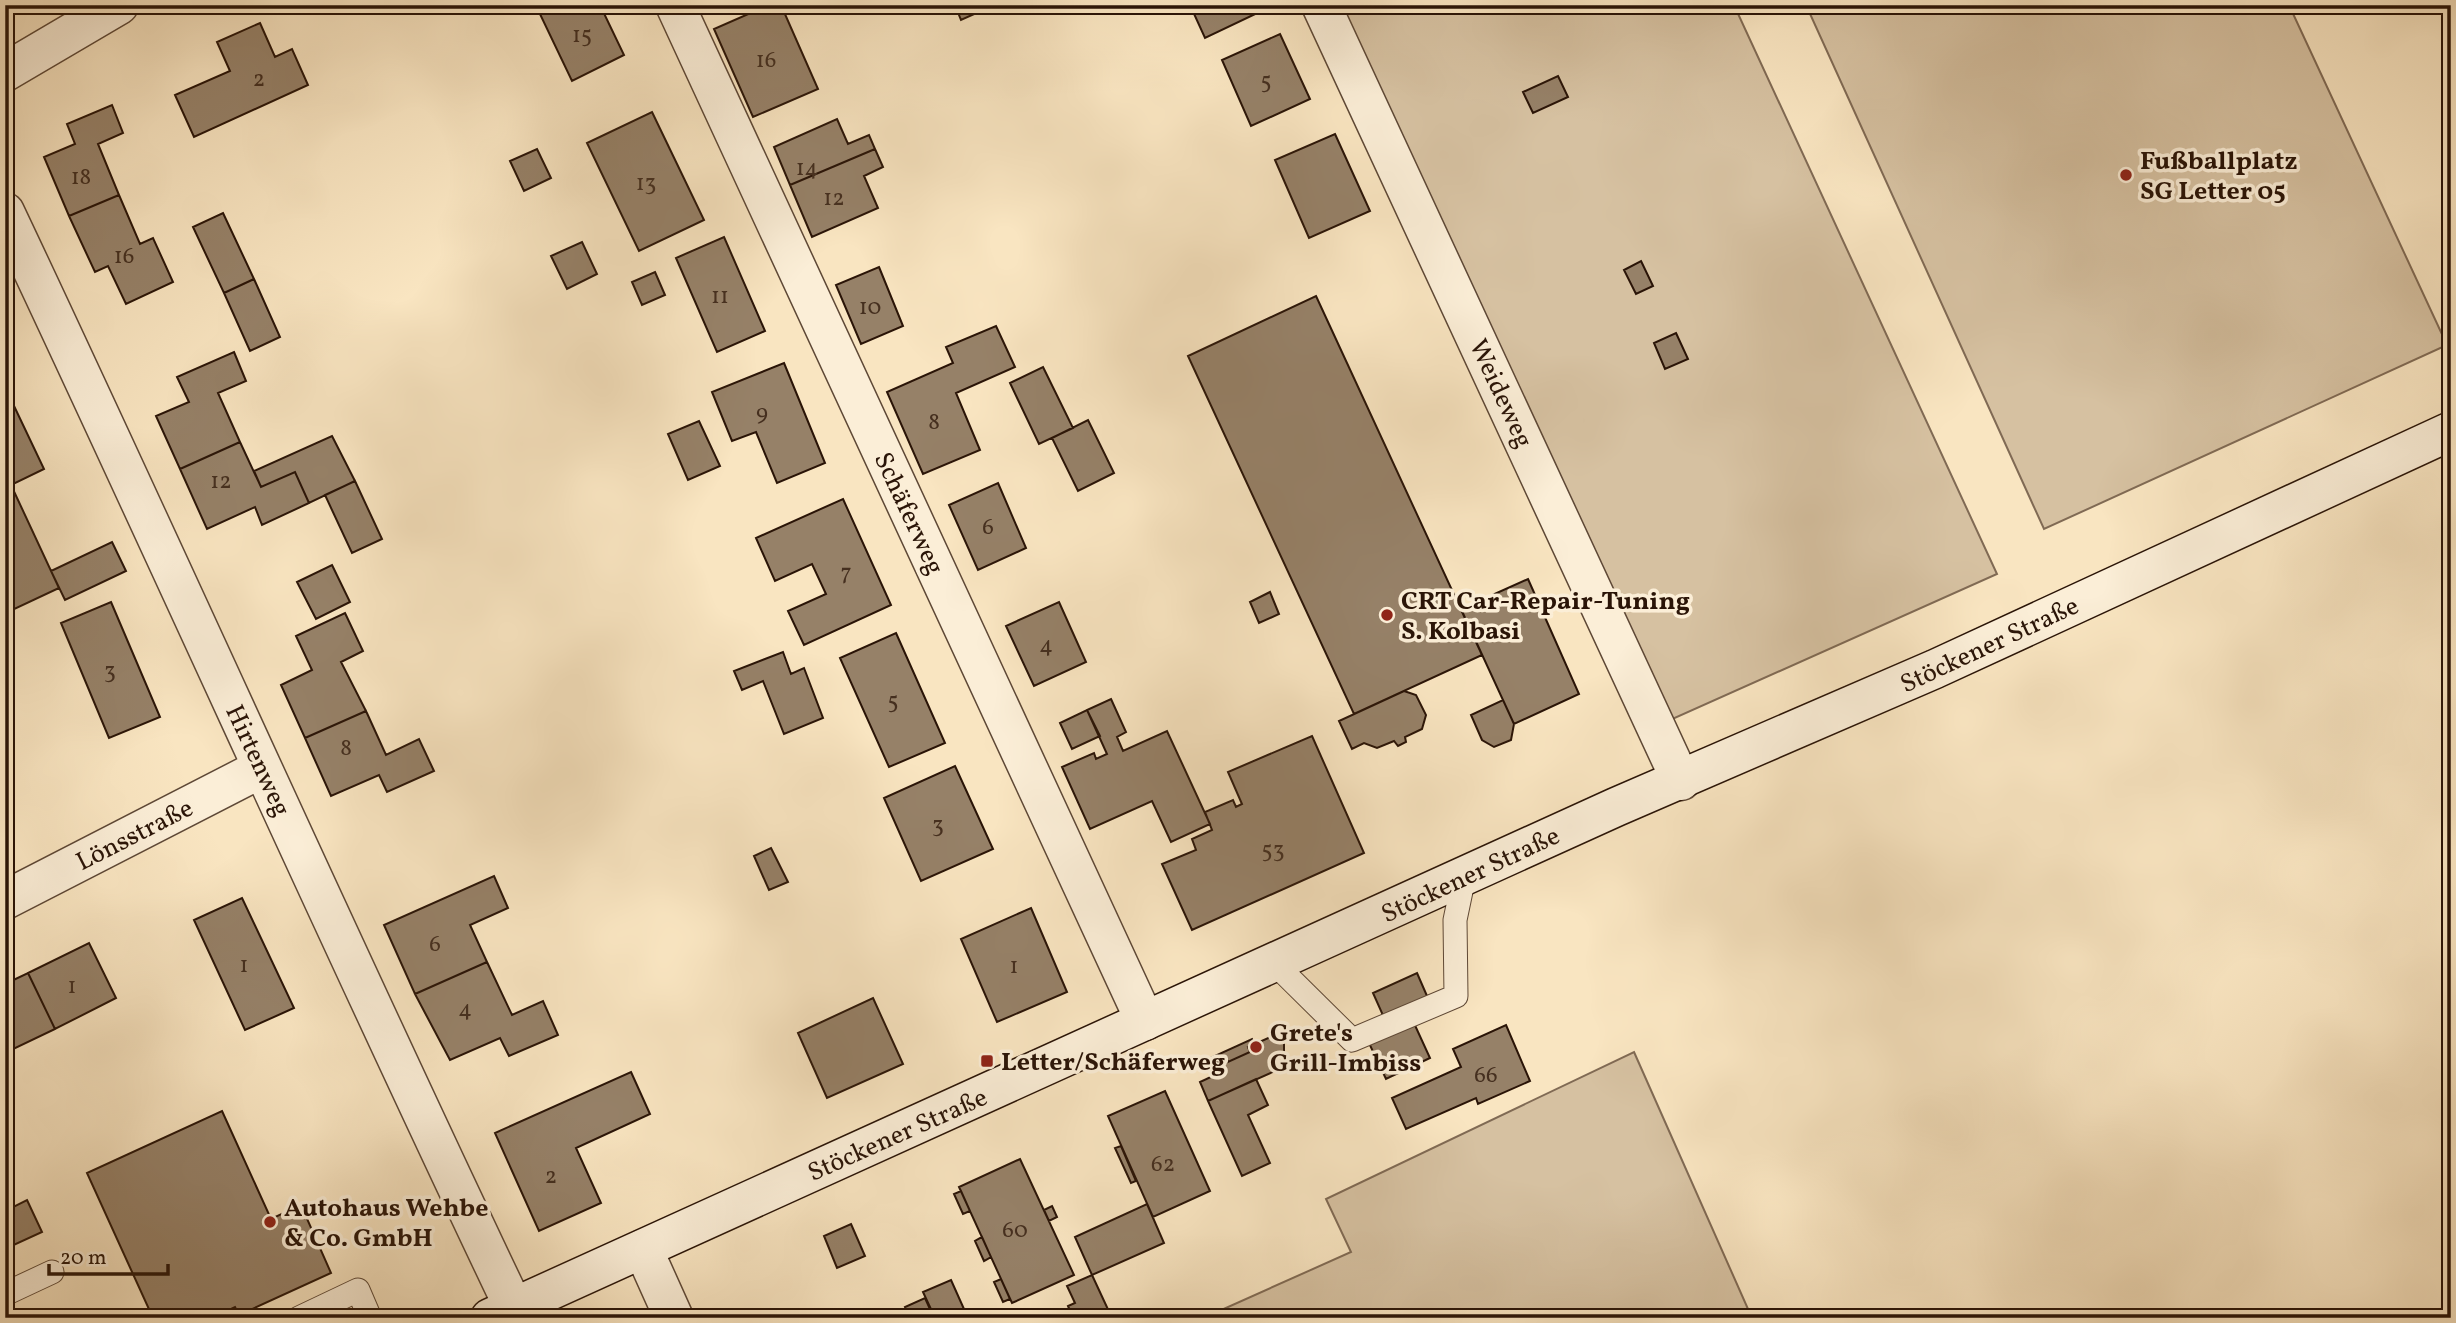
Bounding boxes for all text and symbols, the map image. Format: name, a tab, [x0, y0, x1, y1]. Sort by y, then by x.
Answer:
house number: 15	[572, 20, 592, 52]
house number: 16	[756, 45, 776, 77]
house number: 2	[253, 64, 265, 96]
house number: 5	[1260, 66, 1272, 98]
place label: Fußballplatz SG Letter 05	[2140, 144, 2298, 210]
house number: 14	[796, 153, 818, 185]
house number: 18	[71, 162, 91, 194]
marker: Fußballplatz SG Letter 05	[2118, 167, 2134, 183]
house number: 13	[636, 168, 656, 200]
house number: 12	[823, 183, 845, 215]
house number: 16	[114, 241, 134, 273]
house number: 11	[711, 281, 729, 313]
house number: 10	[859, 292, 881, 324]
street label: Weideweg	[1459, 334, 1541, 454]
house number: 9	[756, 398, 768, 430]
house number: 8	[928, 407, 940, 439]
street label: Schäferweg	[864, 447, 952, 581]
house number: 12	[210, 466, 232, 498]
house number: 6	[982, 512, 994, 544]
house number: 7	[840, 558, 852, 590]
place label: CRT Car-Repair-Tuning S. Kolbasi	[1401, 584, 1690, 650]
street label: Stöckener Straße	[1895, 589, 2085, 703]
marker: CRT Car-Repair-Tuning S. Kolbasi	[1379, 607, 1395, 623]
house number: 4	[1039, 630, 1053, 662]
house number: 3	[104, 656, 116, 688]
house number: 5	[887, 686, 899, 718]
street label: Hirtenweg	[216, 699, 299, 823]
house number: 8	[340, 733, 352, 765]
street label: Lönsstraße	[70, 791, 200, 881]
house number: 3	[932, 810, 944, 842]
street label: Stöckener Straße	[1376, 819, 1566, 933]
house number: 53	[1262, 835, 1284, 867]
house number: 6	[429, 929, 441, 961]
house number: 1	[240, 950, 248, 982]
house number: 1	[1010, 951, 1018, 983]
house number: 1	[68, 971, 76, 1003]
house number: 4	[458, 994, 472, 1026]
place label: Grete's Grill-Imbiss	[1270, 1016, 1421, 1082]
marker: Grete's Grill-Imbiss	[1248, 1039, 1264, 1055]
place label: Letter/Schäferweg	[1001, 1045, 1225, 1081]
marker: Letter/Schäferweg	[979, 1053, 995, 1069]
house number: 66	[1474, 1060, 1498, 1092]
street label: Stöckener Straße	[802, 1080, 993, 1192]
house number: 62	[1151, 1149, 1175, 1181]
house number: 2	[545, 1161, 557, 1193]
place label: Autohaus Wehbe & Co. GmbH	[284, 1191, 489, 1257]
marker: Autohaus Wehbe & Co. GmbH	[262, 1214, 278, 1230]
house number: 60	[1002, 1215, 1028, 1247]
scale bar	[49, 1232, 168, 1276]
text: 20 m	[60, 1244, 106, 1273]

